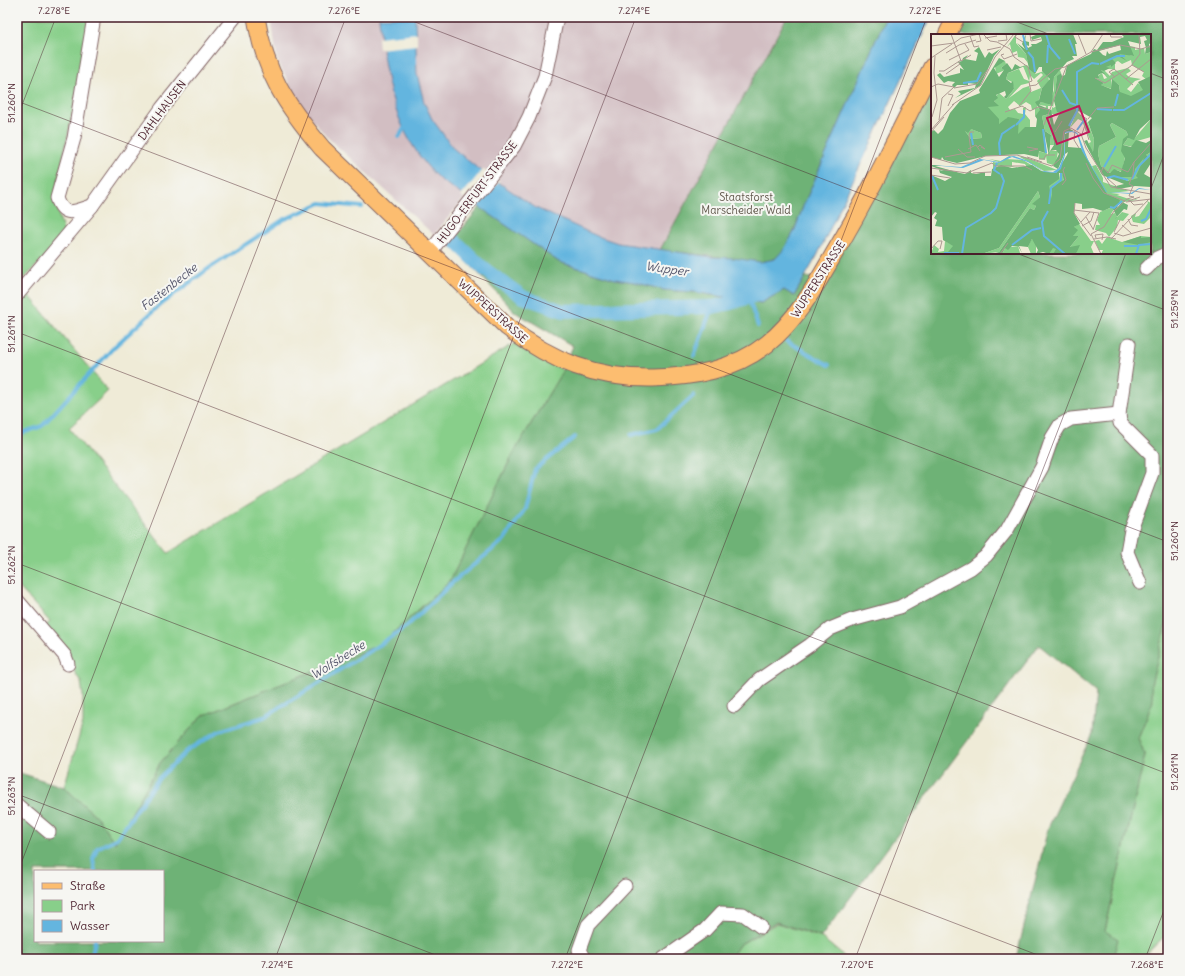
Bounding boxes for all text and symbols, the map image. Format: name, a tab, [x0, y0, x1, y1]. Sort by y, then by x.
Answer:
text: 7.278°E	[38, 4, 70, 17]
text: 7.276°E	[328, 4, 360, 17]
text: 7.274°E	[618, 4, 650, 17]
text: 7.272°E	[909, 4, 941, 17]
inset map	[931, 34, 1151, 254]
text: 51.258°N	[1168, 58, 1181, 98]
street label: DAHLHAUSEN	[135, 77, 189, 143]
text: 51.260°N	[5, 83, 18, 123]
street label: HUGO-ERFURT-STRASSE	[434, 138, 520, 246]
park label: Staatsforst Marscheider Wald	[701, 190, 791, 217]
street label: WUPPERSTRASSE	[788, 238, 848, 320]
water label: Wupper	[645, 258, 691, 279]
water label: Fastenbecke	[137, 259, 201, 313]
street label: WUPPERSTRASSE	[455, 276, 531, 346]
text: 51.259°N	[1168, 289, 1181, 329]
text: 51.261°N	[5, 315, 18, 353]
text: 51.260°N	[1168, 521, 1181, 561]
text: 51.262°N	[5, 546, 18, 584]
water label: Wolfsbecke	[308, 636, 369, 682]
text: 51.261°N	[1168, 753, 1181, 791]
text: 51.263°N	[5, 777, 18, 815]
legend	[34, 870, 164, 942]
text: Straße	[70, 878, 105, 893]
text: Park	[70, 898, 95, 913]
text: Wasser	[70, 918, 110, 933]
text: 7.274°E	[261, 958, 293, 971]
text: 7.272°E	[551, 958, 583, 971]
text: 7.270°E	[840, 958, 874, 971]
text: 7.268°E	[1130, 958, 1164, 971]

